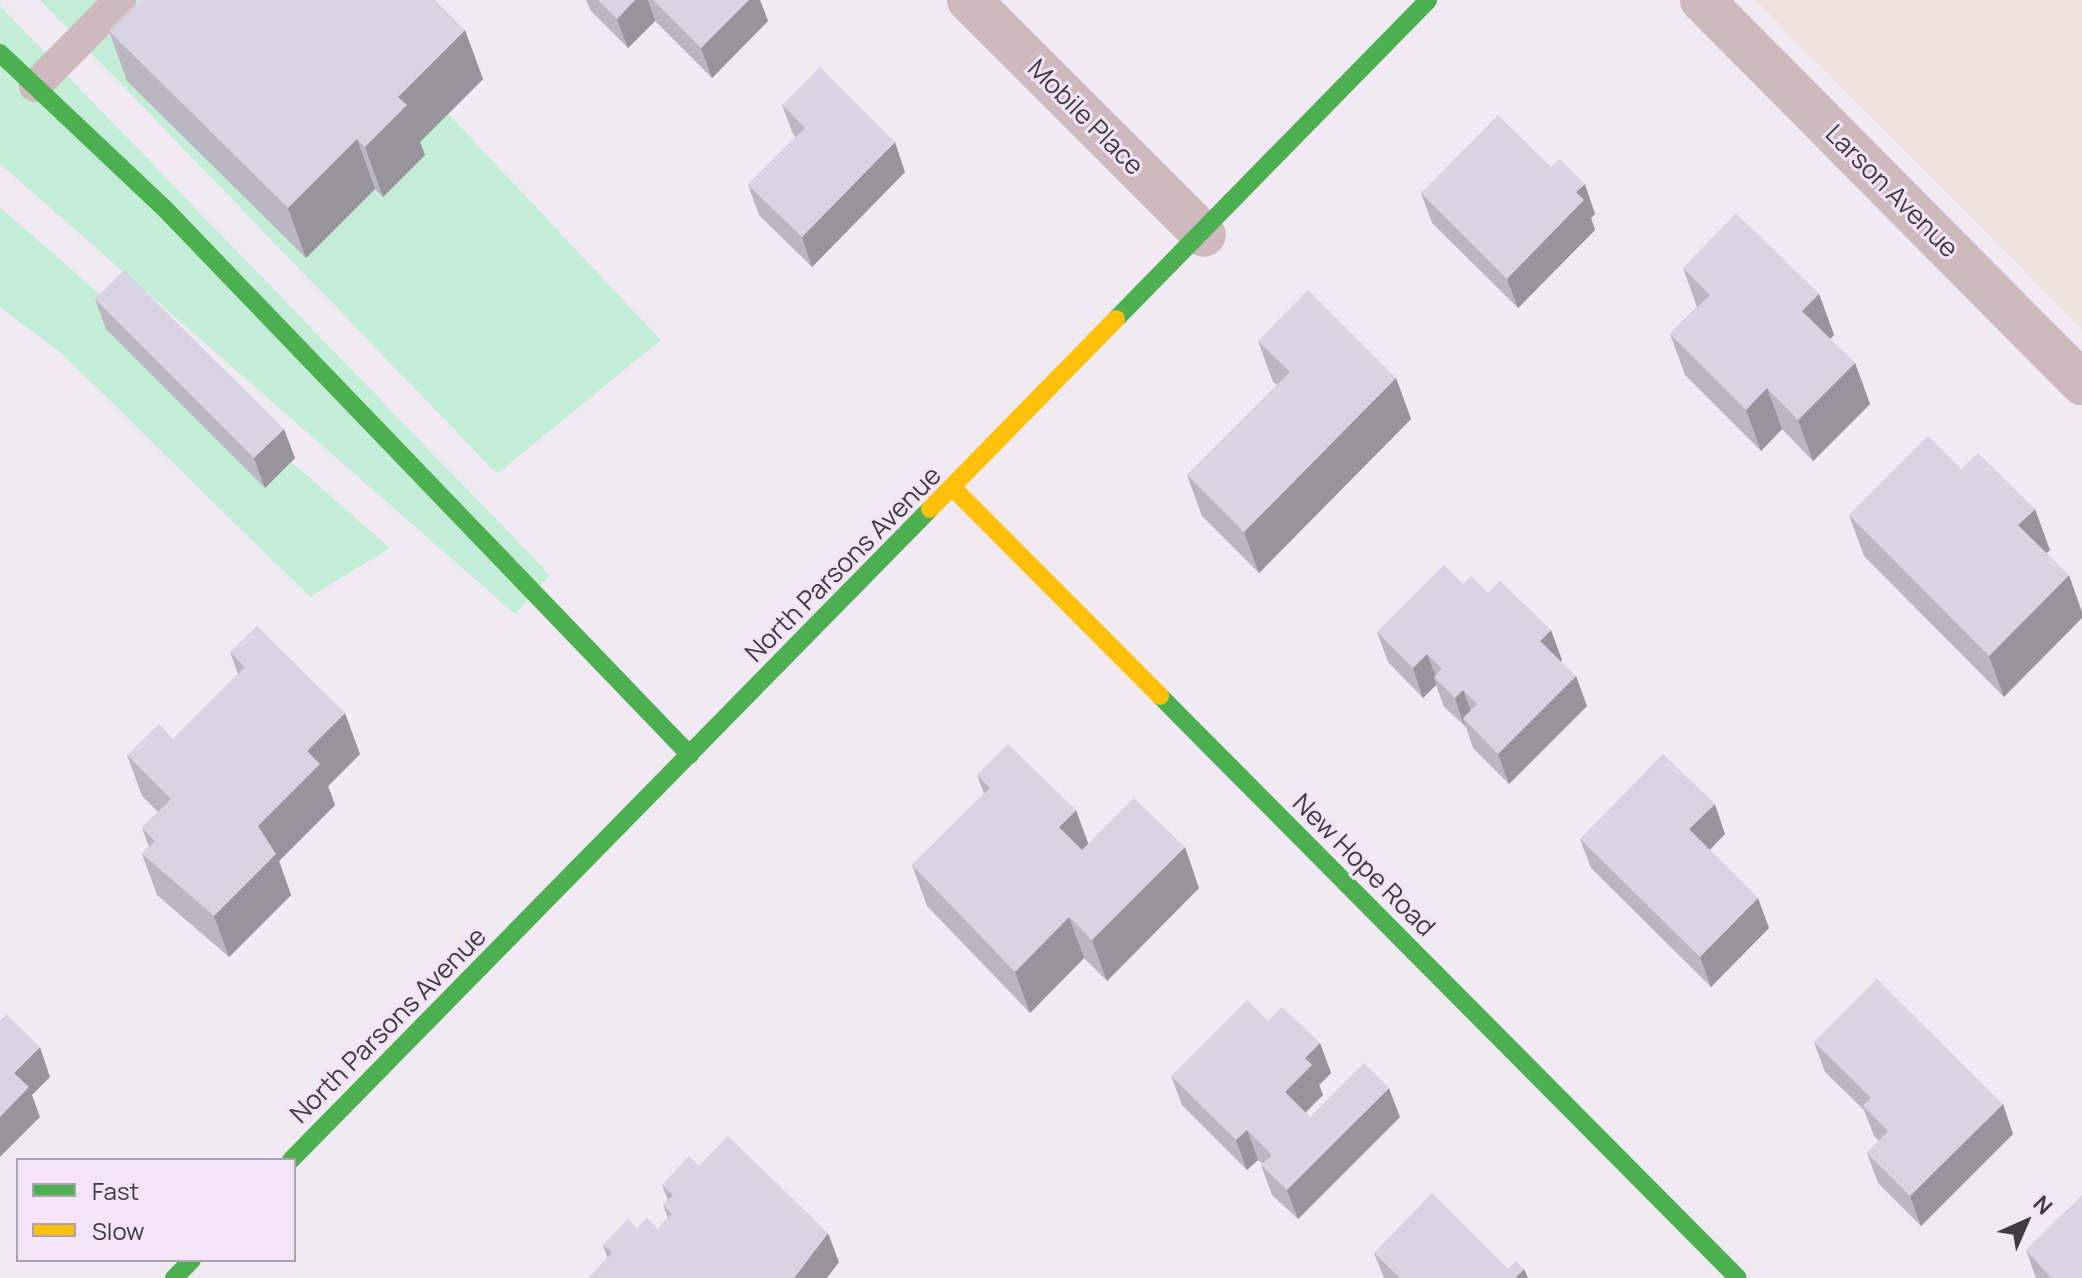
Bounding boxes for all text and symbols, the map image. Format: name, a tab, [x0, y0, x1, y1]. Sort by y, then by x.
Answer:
street label: Mobile Place	[1022, 53, 1150, 181]
street label: Larson Avenue	[1819, 118, 1965, 264]
street label: North Parsons Avenue	[739, 460, 947, 668]
street label: New Hope Road	[1286, 787, 1442, 943]
street label: North Parsons Avenue	[284, 921, 492, 1129]
legend	[16, 1158, 296, 1262]
text: Fast	[92, 1174, 139, 1207]
north arrow	[1986, 1182, 2066, 1262]
text: N	[2027, 1189, 2059, 1221]
text: Slow	[92, 1214, 145, 1247]

